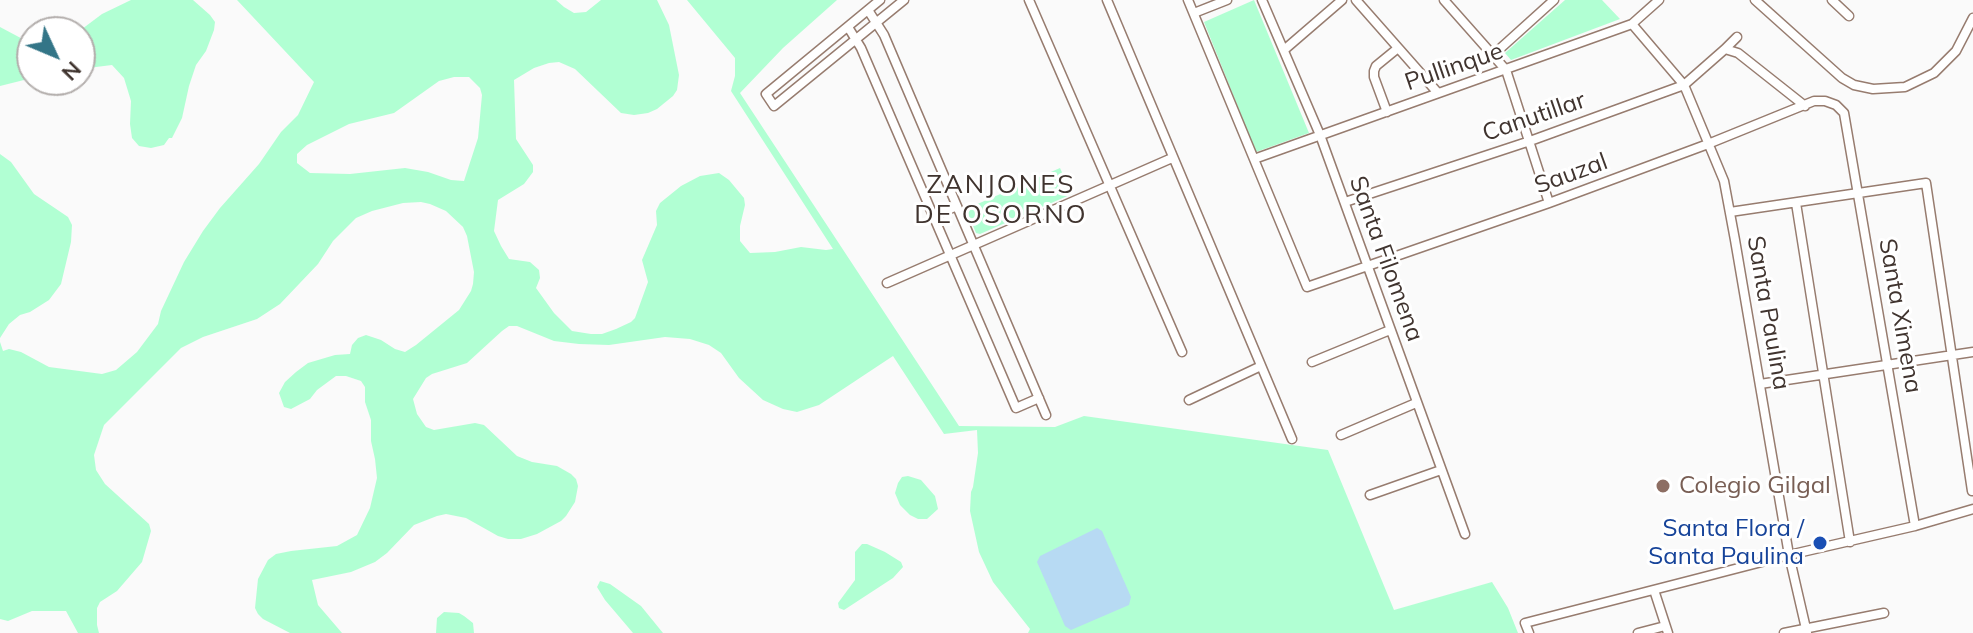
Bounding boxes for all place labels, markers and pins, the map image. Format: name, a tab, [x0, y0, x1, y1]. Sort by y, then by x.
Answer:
place label: Colegio Gilgal	[1679, 472, 1831, 500]
marker: Colegio Gilgal	[1654, 477, 1672, 495]
place label: Santa Flora / Santa Paulina	[1648, 515, 1804, 571]
marker: Santa Flora / Santa Paulina	[1811, 534, 1829, 552]

